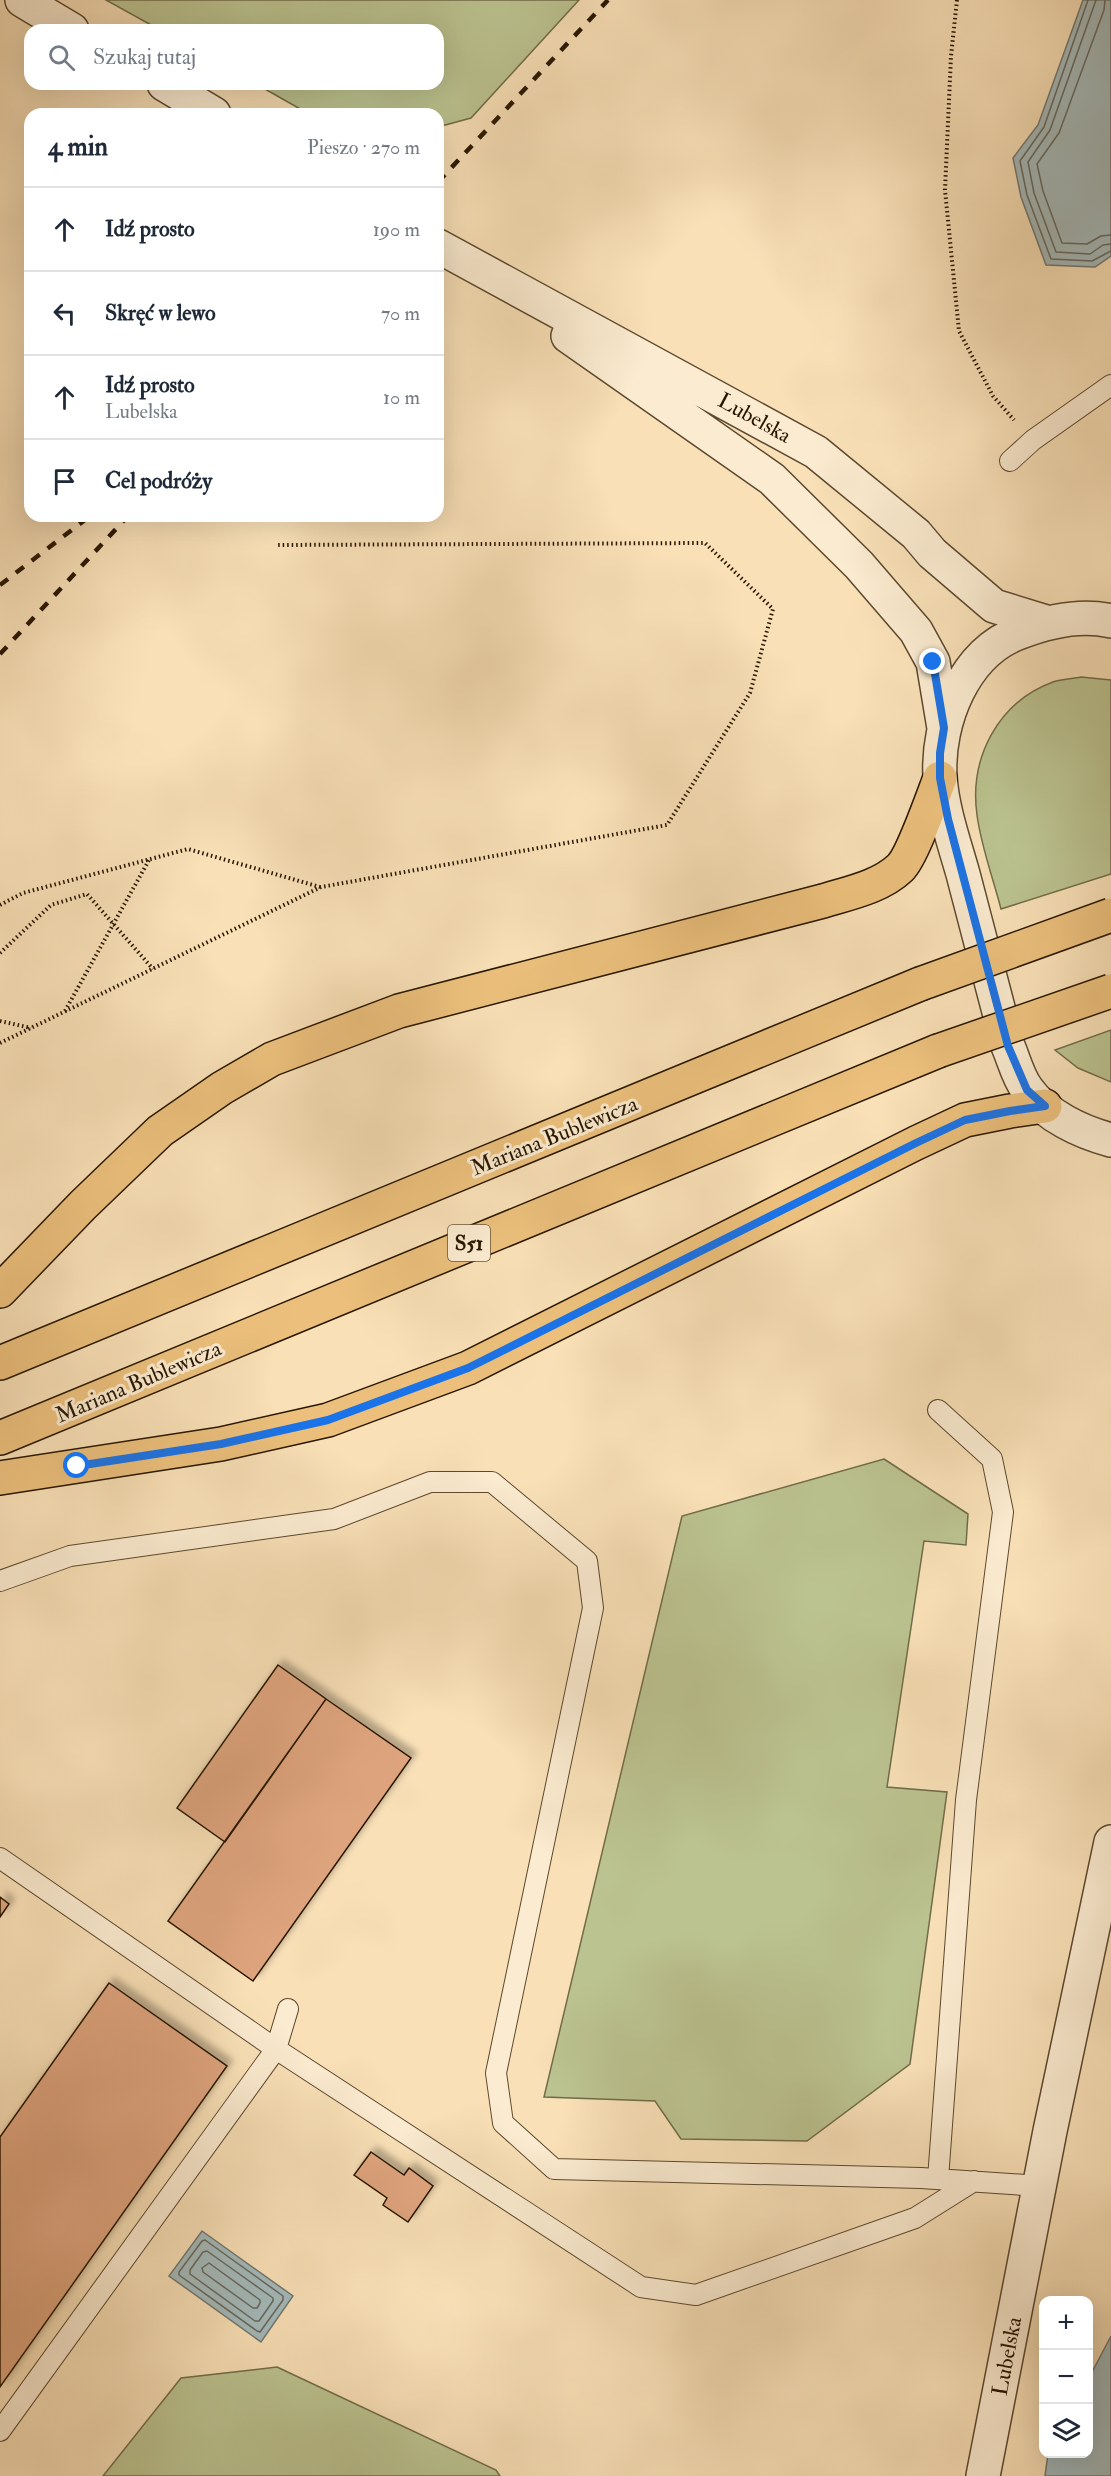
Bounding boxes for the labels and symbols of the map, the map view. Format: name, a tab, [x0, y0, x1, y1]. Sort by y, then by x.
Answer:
street label: Lubelska	[713, 386, 797, 450]
route end	[919, 648, 945, 674]
street label: Mariana Bublewicza	[467, 1089, 643, 1182]
road number: S51	[448, 1225, 490, 1261]
street label: Mariana Bublewicza	[51, 1334, 226, 1429]
route start	[63, 1452, 89, 1478]
street label: Lubelska	[986, 2313, 1029, 2398]

